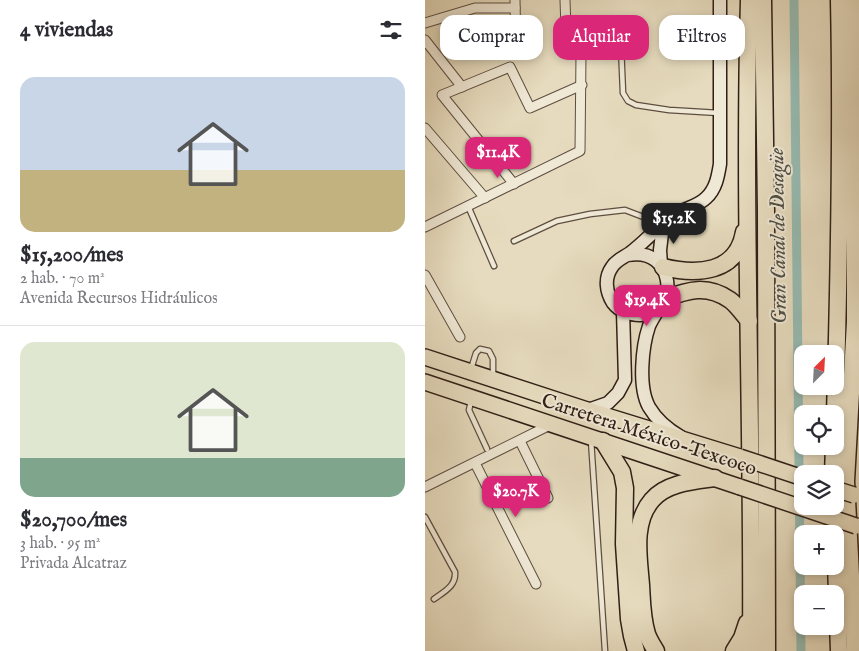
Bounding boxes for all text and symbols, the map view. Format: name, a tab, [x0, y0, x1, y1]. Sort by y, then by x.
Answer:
chip: Comprar	[440, 15, 543, 60]
chip: Alquilar	[553, 15, 649, 60]
chip: Filtros	[659, 15, 745, 60]
icon: filters	[377, 16, 405, 44]
text: 4 viviendas	[20, 17, 113, 44]
icon: home	[168, 109, 258, 199]
pin: $11.4K	[457, 136, 539, 179]
text: $11.4K	[476, 143, 520, 163]
water label: Gran Canal de Desagüe	[764, 148, 794, 324]
pin: $15.2K	[633, 202, 715, 245]
text: $15.2K	[652, 209, 696, 229]
text: $15,200/mes	[20, 242, 123, 269]
text: 2 hab. · 70 m²	[20, 269, 105, 289]
pin: $19.4K	[606, 284, 688, 327]
text: Avenida Recursos Hidráulicos	[20, 289, 218, 309]
text: $19.4K	[625, 291, 669, 311]
north arrow	[794, 345, 844, 395]
map controls	[794, 345, 844, 635]
icon: home	[168, 375, 258, 465]
street label: Carretera México-Texcoco	[538, 388, 760, 482]
button: locate	[794, 405, 844, 455]
button: layers	[794, 465, 844, 515]
pin: $20.7K	[475, 476, 557, 518]
text: $20.7K	[493, 482, 539, 502]
text: $20,700/mes	[20, 507, 127, 534]
button: +	[794, 525, 844, 575]
text: 3 hab. · 95 m²	[20, 534, 101, 554]
text: Privada Alcatraz	[20, 554, 127, 574]
button: −	[794, 585, 844, 635]

